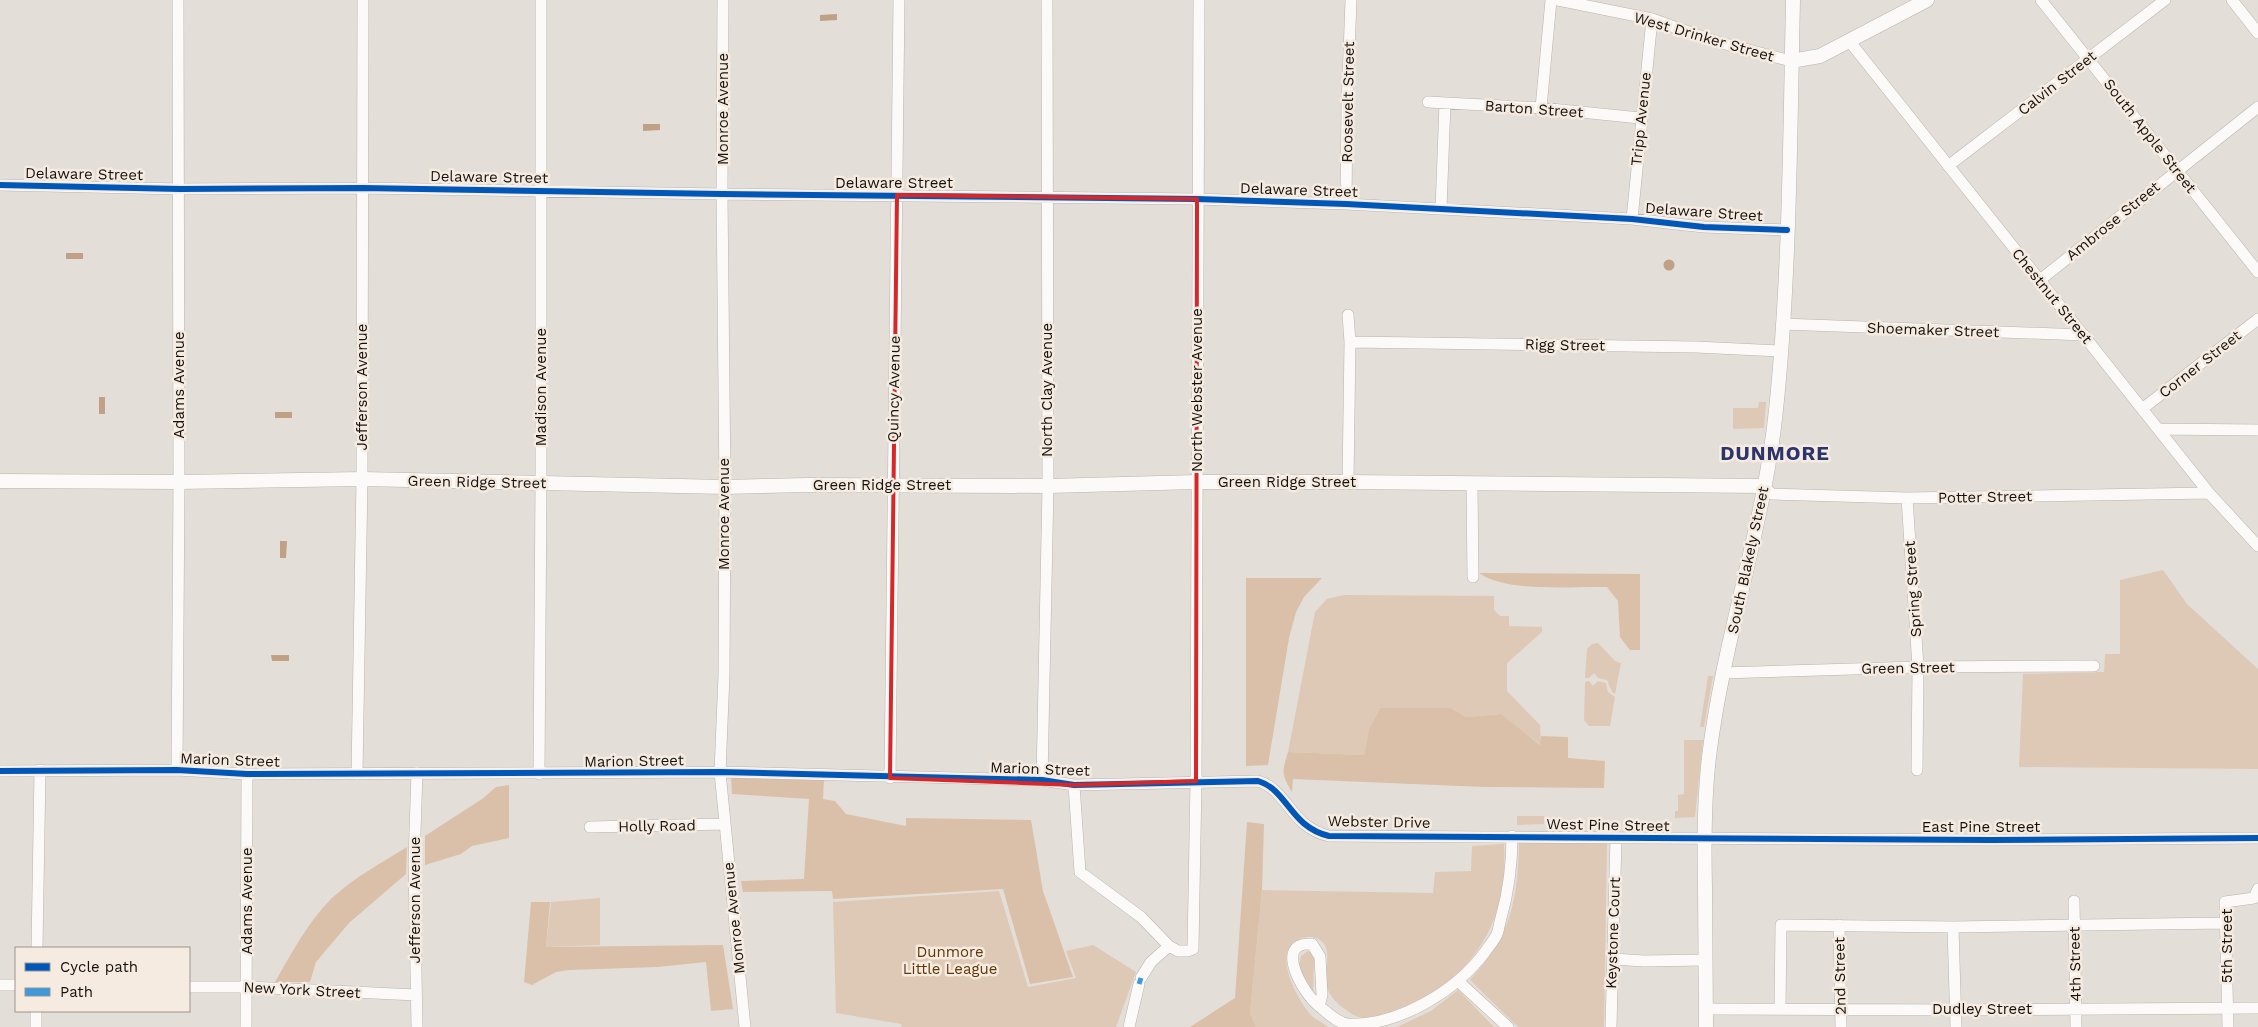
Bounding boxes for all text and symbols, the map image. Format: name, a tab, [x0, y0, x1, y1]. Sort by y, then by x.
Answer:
street label: West Drinker Street	[1632, 8, 1777, 66]
street label: Roosevelt Street	[1338, 40, 1358, 163]
street label: Calvin Street	[2014, 46, 2100, 119]
street label: Monroe Avenue	[714, 53, 732, 165]
street label: Tripp Avenue	[1627, 71, 1655, 167]
street label: South Apple Street	[2100, 75, 2201, 197]
street label: Barton Street	[1484, 97, 1585, 121]
street label: Delaware Street	[25, 164, 144, 184]
street label: Delaware Street	[430, 167, 549, 187]
street label: Delaware Street	[835, 174, 954, 192]
street label: Ambrose Street	[2063, 177, 2164, 264]
street label: Delaware Street	[1240, 179, 1359, 201]
street label: Delaware Street	[1644, 199, 1764, 225]
street label: Chestnut Street	[2008, 245, 2096, 348]
street label: North Webster Avenue	[1188, 308, 1206, 472]
street label: Shoemaker Street	[1867, 319, 2000, 341]
street label: North Clay Avenue	[1038, 323, 1056, 457]
street label: Jefferson Avenue	[353, 324, 371, 450]
street label: Corner Street	[2155, 326, 2245, 402]
street label: Madison Avenue	[532, 328, 550, 446]
street label: Adams Avenue	[170, 331, 188, 439]
street label: Quincy Avenue	[884, 335, 904, 443]
street label: Rigg Street	[1525, 335, 1606, 355]
district label: DUNMORE	[1720, 441, 1830, 465]
street label: Monroe Avenue	[715, 458, 733, 570]
street label: Green Ridge Street	[408, 472, 547, 492]
street label: Green Ridge Street	[1218, 473, 1357, 491]
street label: Green Ridge Street	[813, 476, 952, 494]
street label: South Blakely Street	[1724, 484, 1773, 635]
street label: Potter Street	[1938, 487, 2033, 507]
street label: Spring Street	[1901, 539, 1925, 638]
street label: Green Street	[1861, 658, 1956, 678]
street label: Marion Street	[180, 749, 281, 771]
street label: Marion Street	[584, 751, 685, 771]
street label: Marion Street	[990, 758, 1091, 780]
street label: Webster Drive	[1327, 812, 1431, 832]
street label: West Pine Street	[1546, 815, 1670, 835]
street label: Holly Road	[618, 816, 696, 836]
street label: East Pine Street	[1922, 818, 2041, 836]
street label: Jefferson Avenue	[406, 837, 424, 963]
street label: Adams Avenue	[238, 847, 256, 955]
street label: Monroe Avenue	[719, 861, 749, 975]
street label: Keystone Court	[1602, 876, 1624, 989]
street label: 5th Street	[2218, 908, 2236, 983]
street label: 4th Street	[2065, 926, 2085, 1002]
street label: 2nd Street	[1830, 936, 1850, 1015]
park label: Dunmore Little League	[903, 943, 997, 978]
legend	[15, 947, 190, 1012]
text: Cycle path	[60, 958, 138, 976]
street label: New York Street	[243, 978, 362, 1002]
text: Path	[60, 983, 93, 1001]
street label: Dudley Street	[1932, 1000, 2033, 1018]

